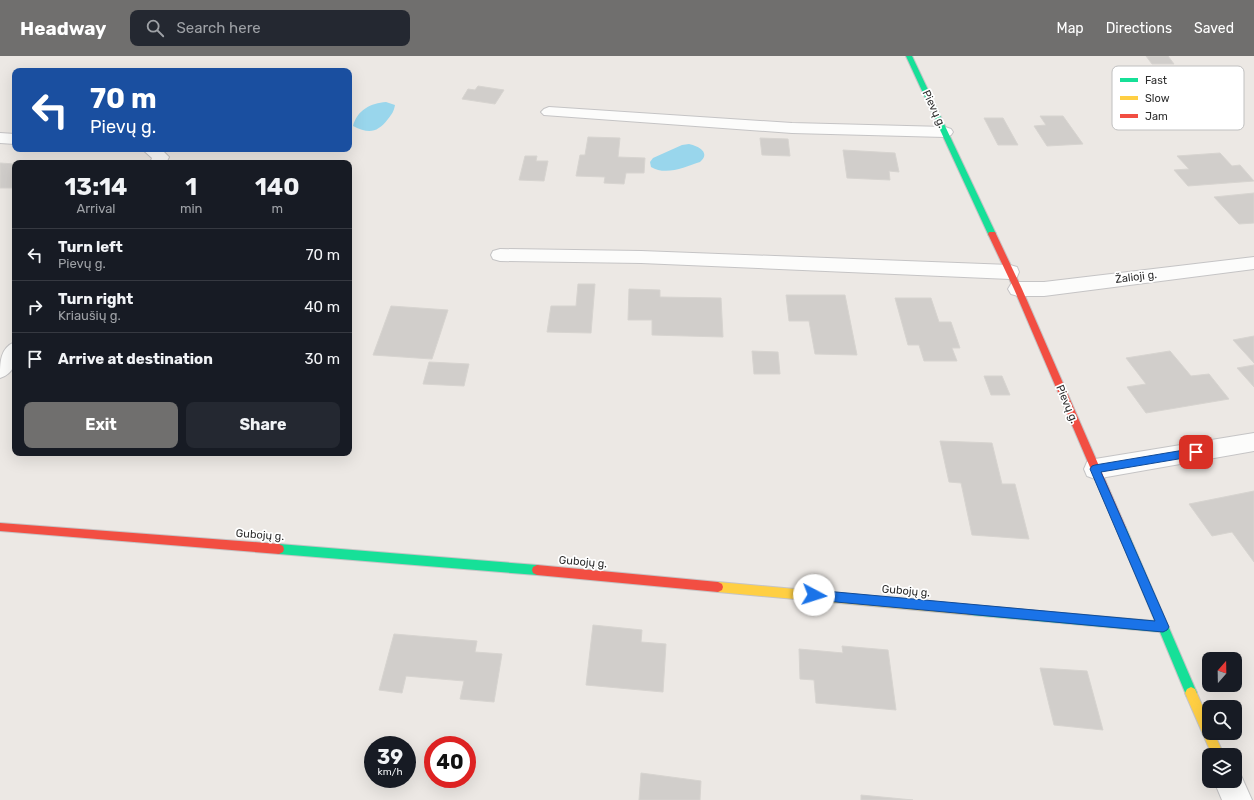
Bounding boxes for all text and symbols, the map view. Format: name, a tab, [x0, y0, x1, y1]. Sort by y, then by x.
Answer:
search box	[130, 10, 410, 46]
text: Headway	[20, 17, 106, 40]
icon: search	[144, 17, 166, 39]
text: Search here	[176, 19, 261, 37]
text: Map	[1057, 20, 1084, 37]
text: Directions	[1106, 20, 1172, 37]
text: Saved	[1194, 20, 1234, 37]
legend	[1112, 66, 1244, 130]
text: Fast	[1145, 74, 1168, 87]
text: 70 m	[90, 82, 157, 115]
icon: left	[24, 84, 76, 136]
street label: Pievų g.	[920, 88, 949, 130]
text: Slow	[1145, 92, 1170, 105]
text: Jam	[1145, 110, 1168, 123]
text: Pievų g.	[90, 116, 156, 138]
text: 13:14	[64, 173, 128, 201]
text: 1	[185, 173, 197, 201]
text: 140	[255, 173, 300, 201]
text: Arrival	[76, 201, 115, 216]
text: min	[180, 201, 203, 216]
text: m	[271, 201, 283, 216]
text: Turn left	[58, 238, 123, 256]
icon: left	[24, 244, 46, 266]
text: 70 m	[306, 246, 340, 264]
text: Pievų g.	[58, 256, 106, 271]
street label: Žalioji g.	[1114, 268, 1158, 286]
text: Turn right	[58, 290, 133, 308]
icon: right	[24, 296, 46, 318]
text: 40 m	[304, 298, 340, 316]
text: Kriaušių g.	[58, 308, 121, 323]
icon: arrive	[24, 348, 46, 370]
text: Arrive at destination	[58, 350, 213, 368]
text: 30 m	[304, 350, 340, 368]
street label: Pievų g.	[1053, 383, 1081, 425]
button: Exit	[24, 402, 178, 448]
button: Share	[186, 402, 340, 448]
pin	[1179, 435, 1213, 469]
icon: arrive	[1185, 441, 1207, 463]
street label: Gubojų g.	[235, 527, 285, 543]
street label: Gubojų g.	[558, 553, 608, 571]
position arrow	[793, 574, 835, 616]
street label: Gubojų g.	[881, 582, 931, 600]
north arrow	[1202, 652, 1242, 692]
map controls	[1202, 652, 1242, 788]
button: search	[1202, 700, 1242, 740]
speed limit sign: 40	[424, 736, 476, 788]
text: 39	[377, 745, 403, 769]
button: layers	[1202, 748, 1242, 788]
text: km/h	[378, 766, 402, 778]

